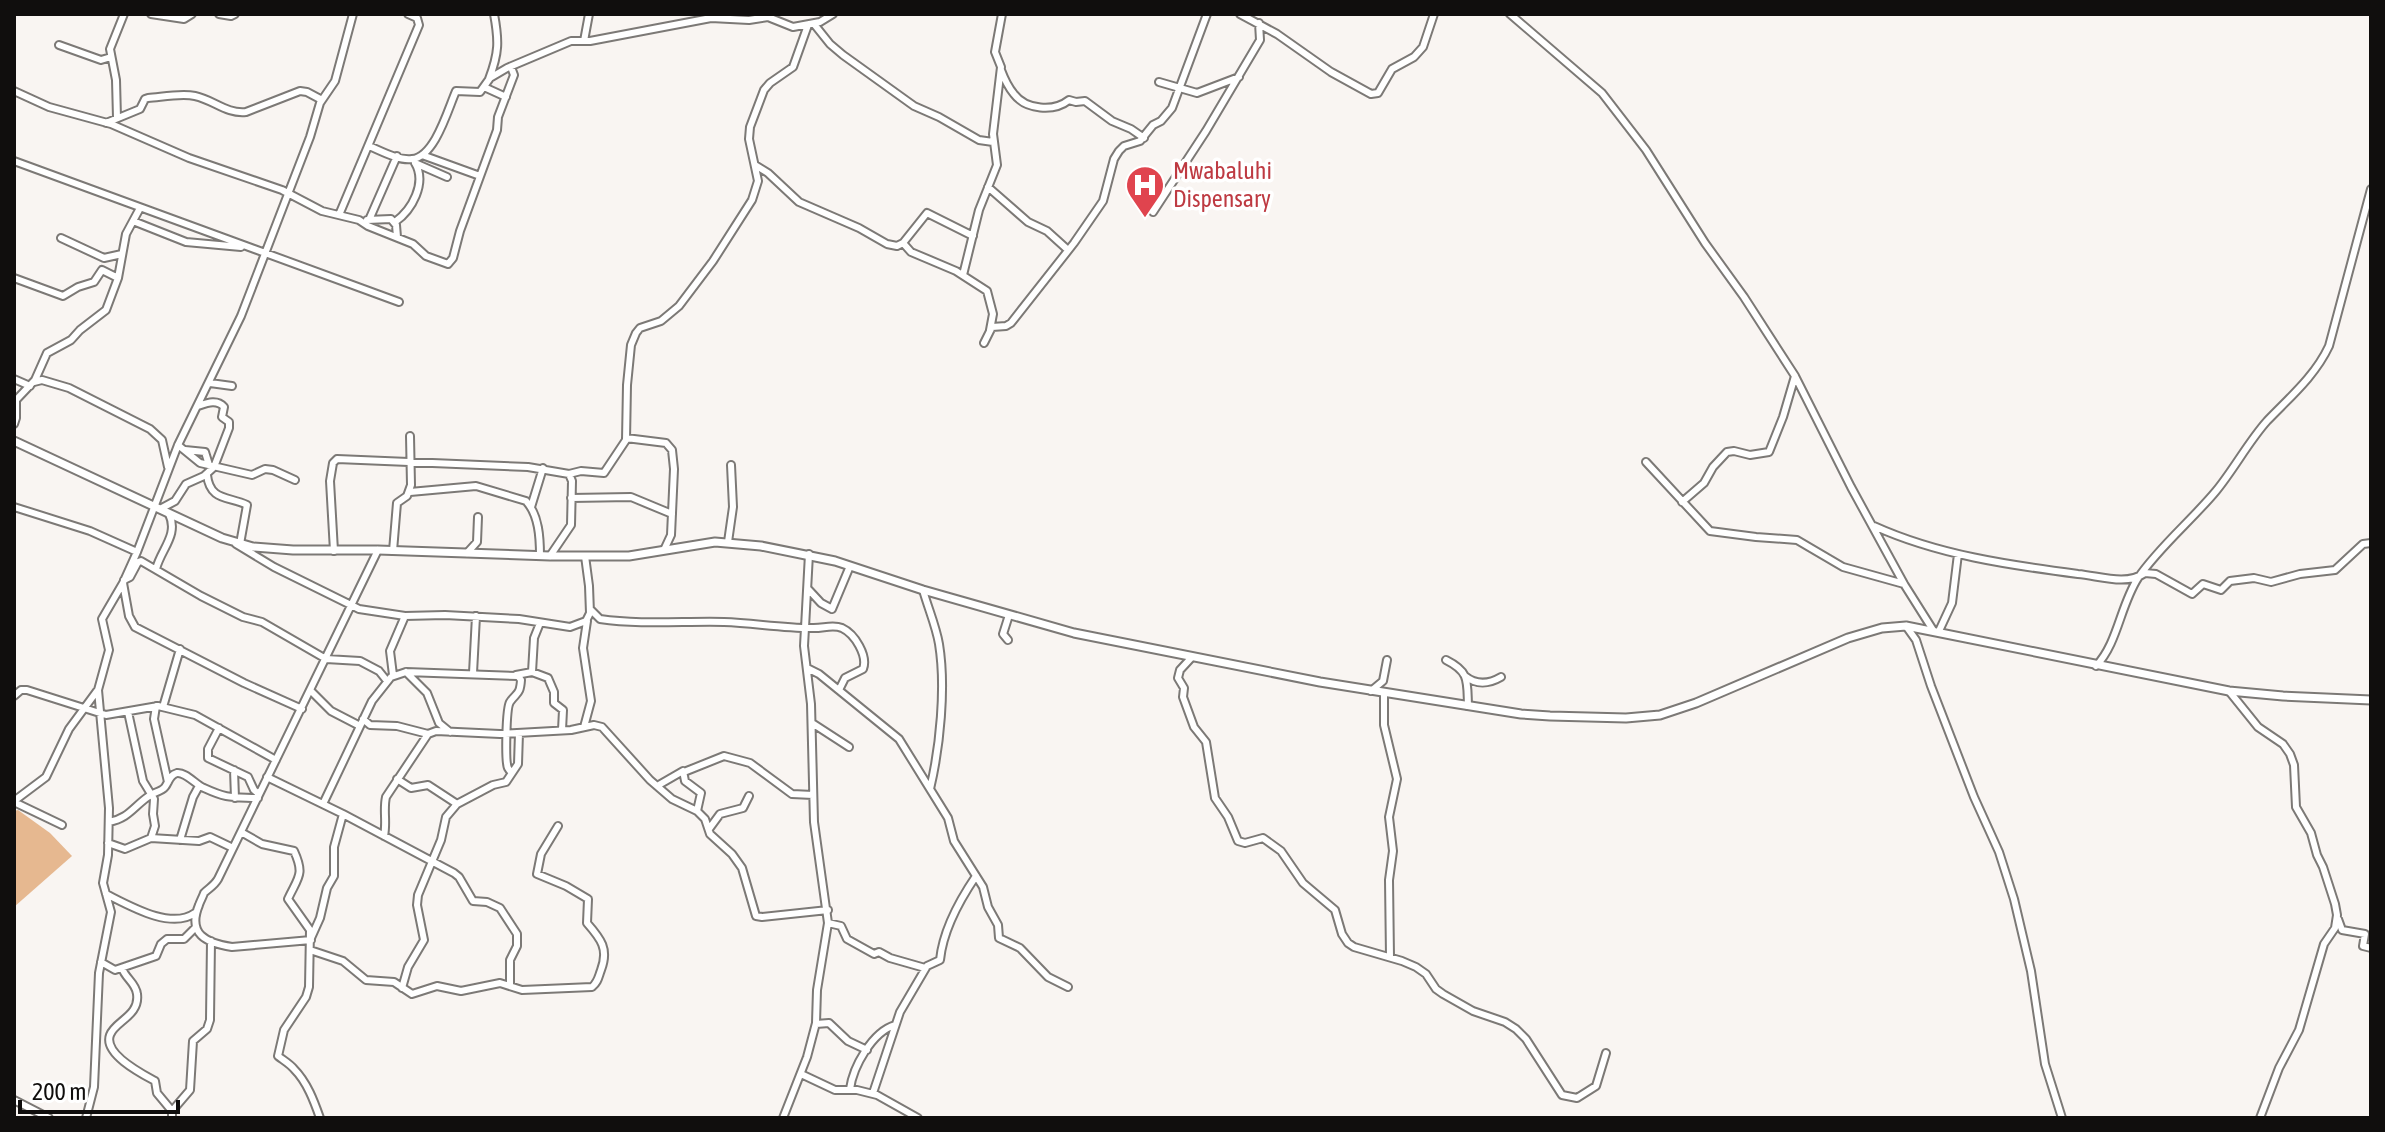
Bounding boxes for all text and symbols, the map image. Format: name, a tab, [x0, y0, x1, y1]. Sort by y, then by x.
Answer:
place label: Mwabaluhi Dispensary	[1173, 157, 1272, 212]
hospital icon: Mwabaluhi Dispensary	[1124, 164, 1166, 219]
scale bar	[20, 1064, 178, 1114]
text: 200 m	[32, 1078, 86, 1105]

